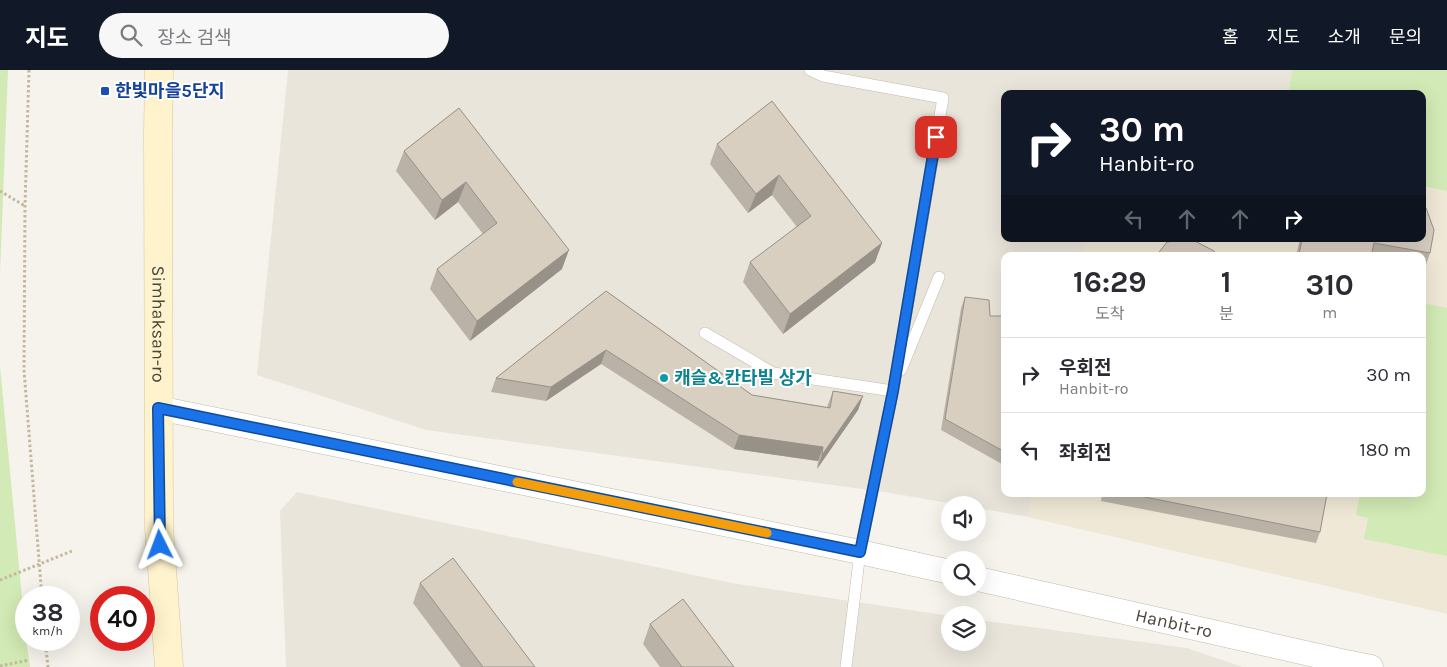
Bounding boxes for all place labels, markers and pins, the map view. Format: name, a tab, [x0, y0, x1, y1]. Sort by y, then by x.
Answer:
place label: 한빛마을5단지	[115, 80, 225, 102]
marker: 한빛마을5단지	[99, 85, 111, 97]
pin	[915, 116, 957, 158]
place label: 캐슬&칸타빌 상가	[674, 367, 812, 389]
marker: 캐슬&칸타빌 상가	[658, 372, 670, 384]

